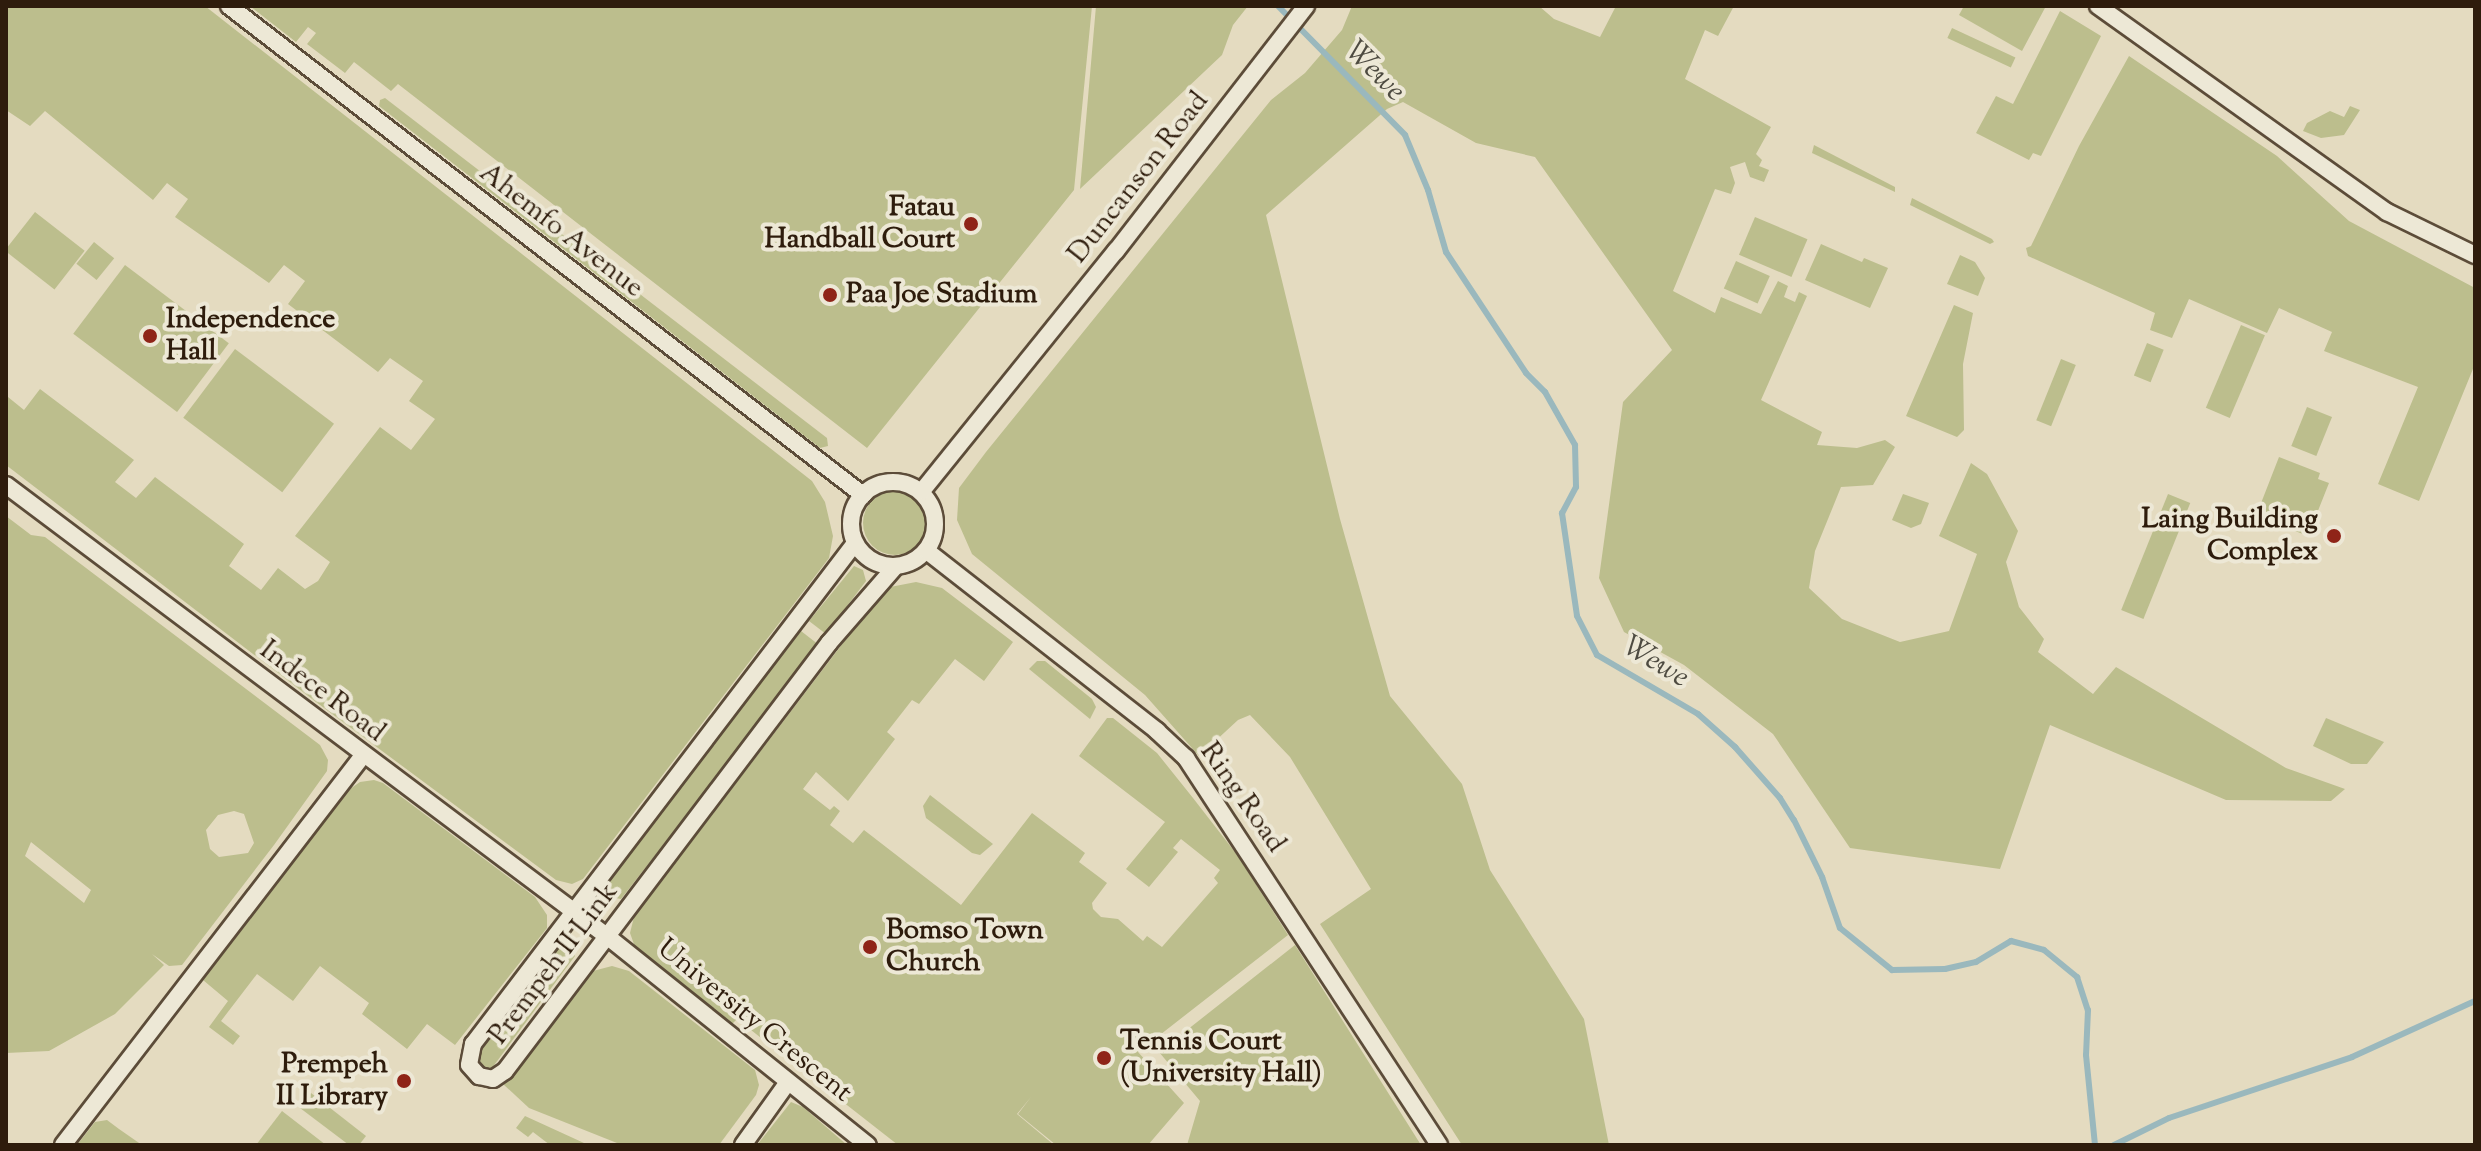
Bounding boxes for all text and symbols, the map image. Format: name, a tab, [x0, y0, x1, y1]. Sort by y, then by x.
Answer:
water label: Wewe	[1336, 34, 1412, 110]
street label: Duncanson Road	[1062, 86, 1216, 270]
street label: Ahemfo Avenue	[472, 156, 650, 306]
place label: Fatau Handball Court	[765, 191, 955, 257]
marker: Fatau Handball Court	[962, 215, 980, 233]
place label: Paa Joe Stadium	[846, 278, 1037, 312]
marker: Paa Joe Stadium	[821, 286, 839, 304]
place label: Independence Hall	[166, 303, 335, 369]
marker: Independence Hall	[141, 327, 159, 345]
place label: Laing Building Complex	[2141, 503, 2318, 569]
marker: Laing Building Complex	[2325, 527, 2343, 545]
water label: Wewe	[1615, 629, 1695, 697]
street label: Indece Road	[253, 634, 391, 750]
street label: Ring Road	[1192, 736, 1292, 860]
street label: Prempeh II Link	[482, 877, 626, 1051]
place label: Bomso Town Church	[886, 914, 1044, 980]
street label: University Crescent	[650, 932, 858, 1110]
marker: Bomso Town Church	[861, 938, 879, 956]
place label: Tennis Court (University Hall)	[1120, 1025, 1322, 1091]
place label: Prempeh II Library	[276, 1048, 388, 1114]
marker: Tennis Court (University Hall)	[1095, 1049, 1113, 1067]
marker: Prempeh II Library	[395, 1072, 413, 1090]

